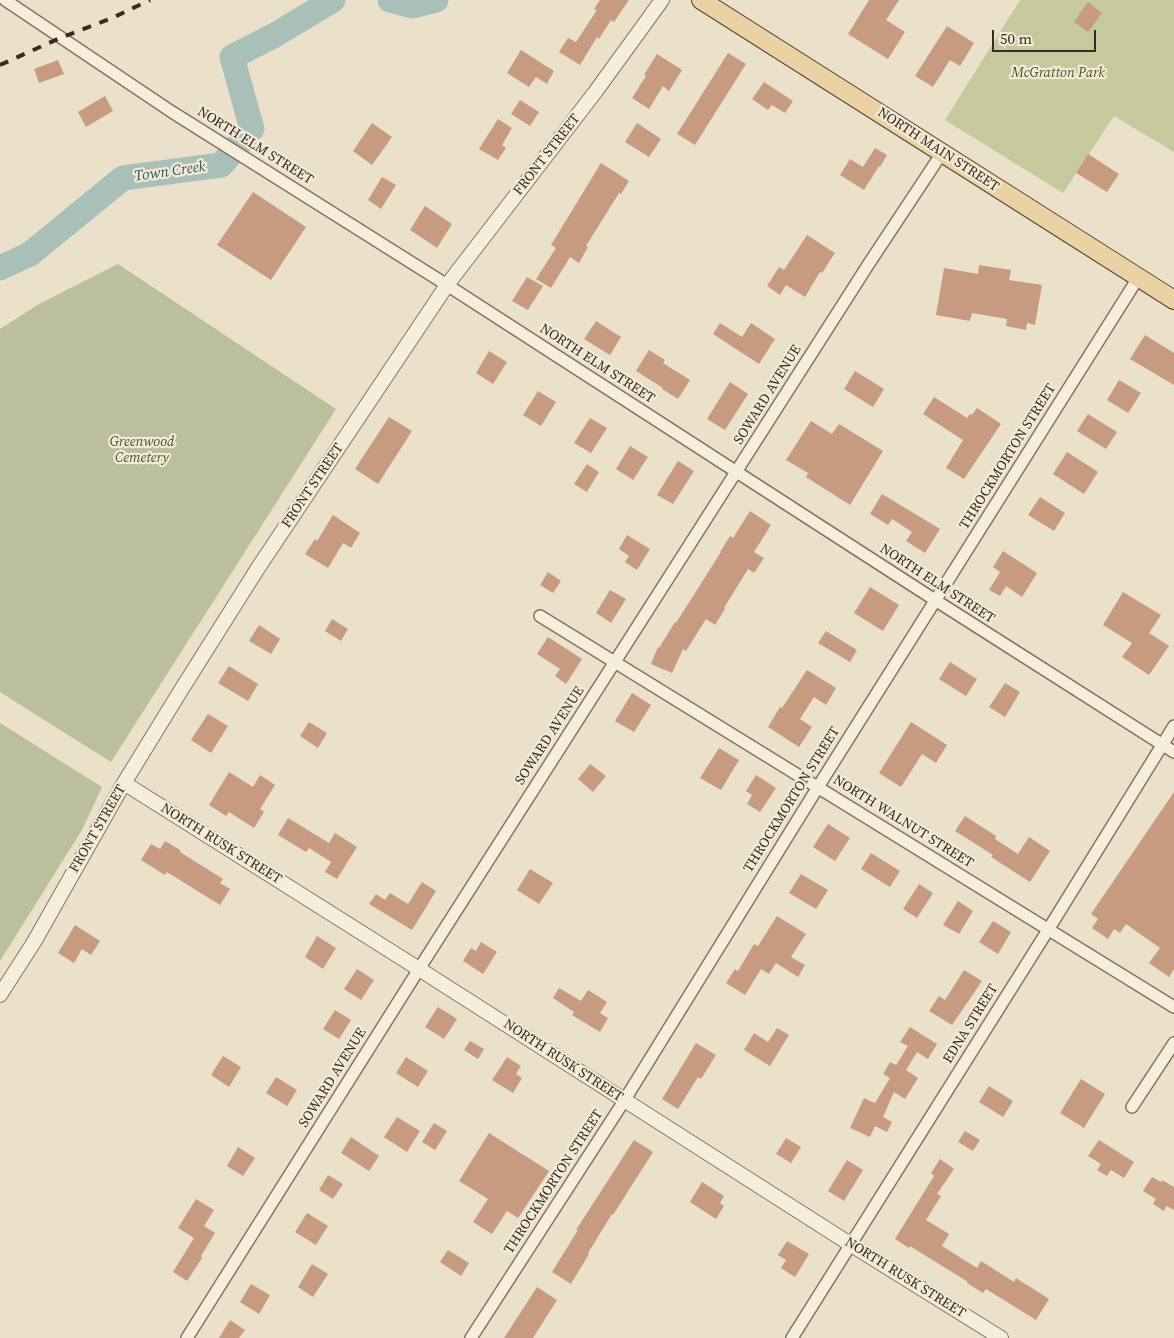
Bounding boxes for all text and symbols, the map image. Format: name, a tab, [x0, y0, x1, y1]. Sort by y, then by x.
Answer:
scale bar	[994, 20, 1098, 52]
text: 50 m	[1000, 28, 1032, 49]
park label: McGratton Park	[1011, 65, 1105, 81]
street label: NORTH ELM STREET	[194, 104, 316, 188]
street label: NORTH MAIN STREET	[874, 104, 1002, 196]
street label: FRONT STREET	[510, 111, 584, 199]
water label: Town Creek	[133, 158, 207, 186]
street label: NORTH ELM STREET	[536, 321, 658, 407]
street label: SOWARD AVENUE	[731, 342, 805, 448]
street label: THROCKMORTON STREET	[956, 381, 1060, 533]
park label: Greenwood Cemetery	[110, 434, 174, 467]
street label: FRONT STREET	[279, 441, 347, 531]
street label: NORTH ELM STREET	[876, 541, 998, 627]
street label: SOWARD AVENUE	[512, 684, 588, 788]
street label: THROCKMORTON STREET	[740, 724, 844, 876]
street label: NORTH WALNUT STREET	[830, 772, 976, 872]
street label: FRONT STREET	[66, 782, 130, 876]
street label: NORTH RUSK STREET	[158, 800, 284, 888]
street label: EDNA STREET	[940, 981, 1002, 1067]
street label: NORTH RUSK STREET	[500, 1016, 626, 1106]
street label: SOWARD AVENUE	[296, 1025, 370, 1131]
street label: THROCKMORTON STREET	[501, 1107, 607, 1257]
street label: NORTH RUSK STREET	[842, 1234, 968, 1322]

